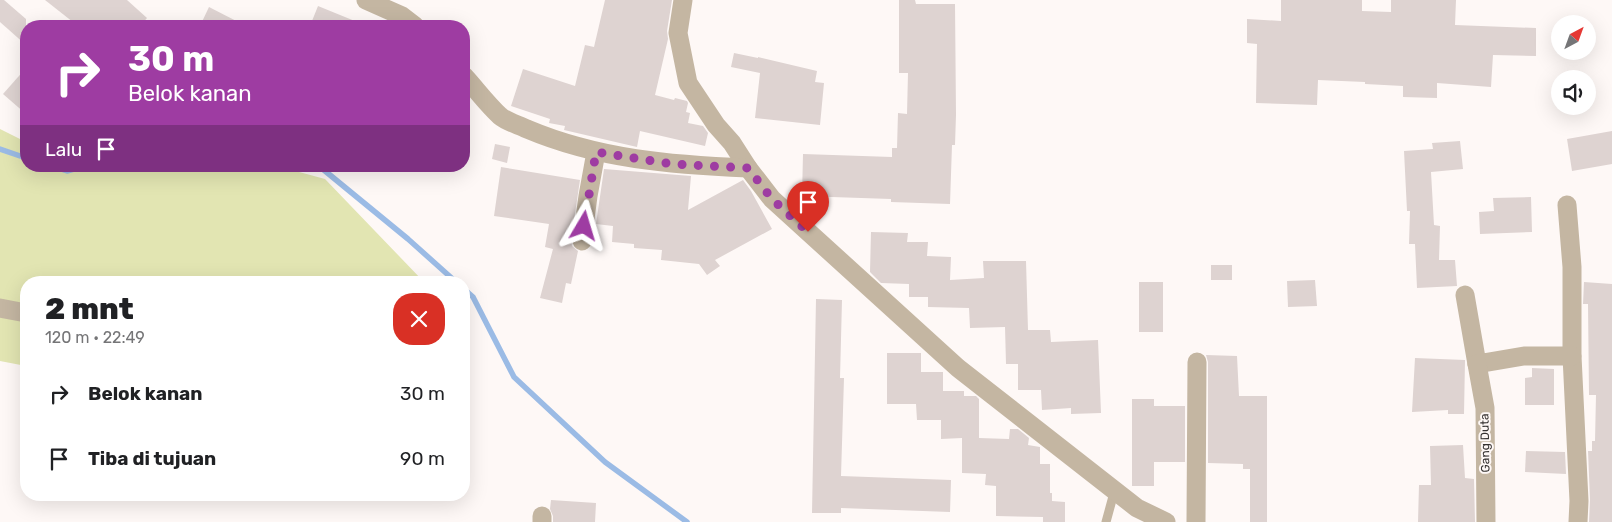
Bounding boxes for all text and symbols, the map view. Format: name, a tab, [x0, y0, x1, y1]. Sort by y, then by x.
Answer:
north arrow	[1551, 15, 1596, 60]
map controls	[1551, 15, 1596, 115]
text: 30 m	[128, 38, 214, 80]
icon: right	[45, 40, 110, 105]
button: sound	[1551, 70, 1596, 115]
text: Belok kanan	[128, 80, 252, 107]
icon: arrive	[92, 135, 120, 163]
text: Lalu	[45, 138, 82, 161]
pin	[787, 181, 829, 232]
icon: arrive	[794, 188, 822, 216]
position arrow	[557, 199, 609, 251]
text: 2 mnt	[45, 291, 134, 327]
button: close	[393, 293, 445, 345]
text: 120 m · 22:49	[45, 328, 145, 347]
icon: right	[45, 380, 73, 408]
text: Belok kanan	[88, 382, 203, 405]
text: 30 m	[400, 382, 445, 405]
street label: Gang Duta	[1477, 413, 1493, 473]
icon: arrive	[45, 445, 73, 473]
text: Tiba di tujuan	[88, 447, 216, 470]
text: 90 m	[400, 447, 445, 470]

